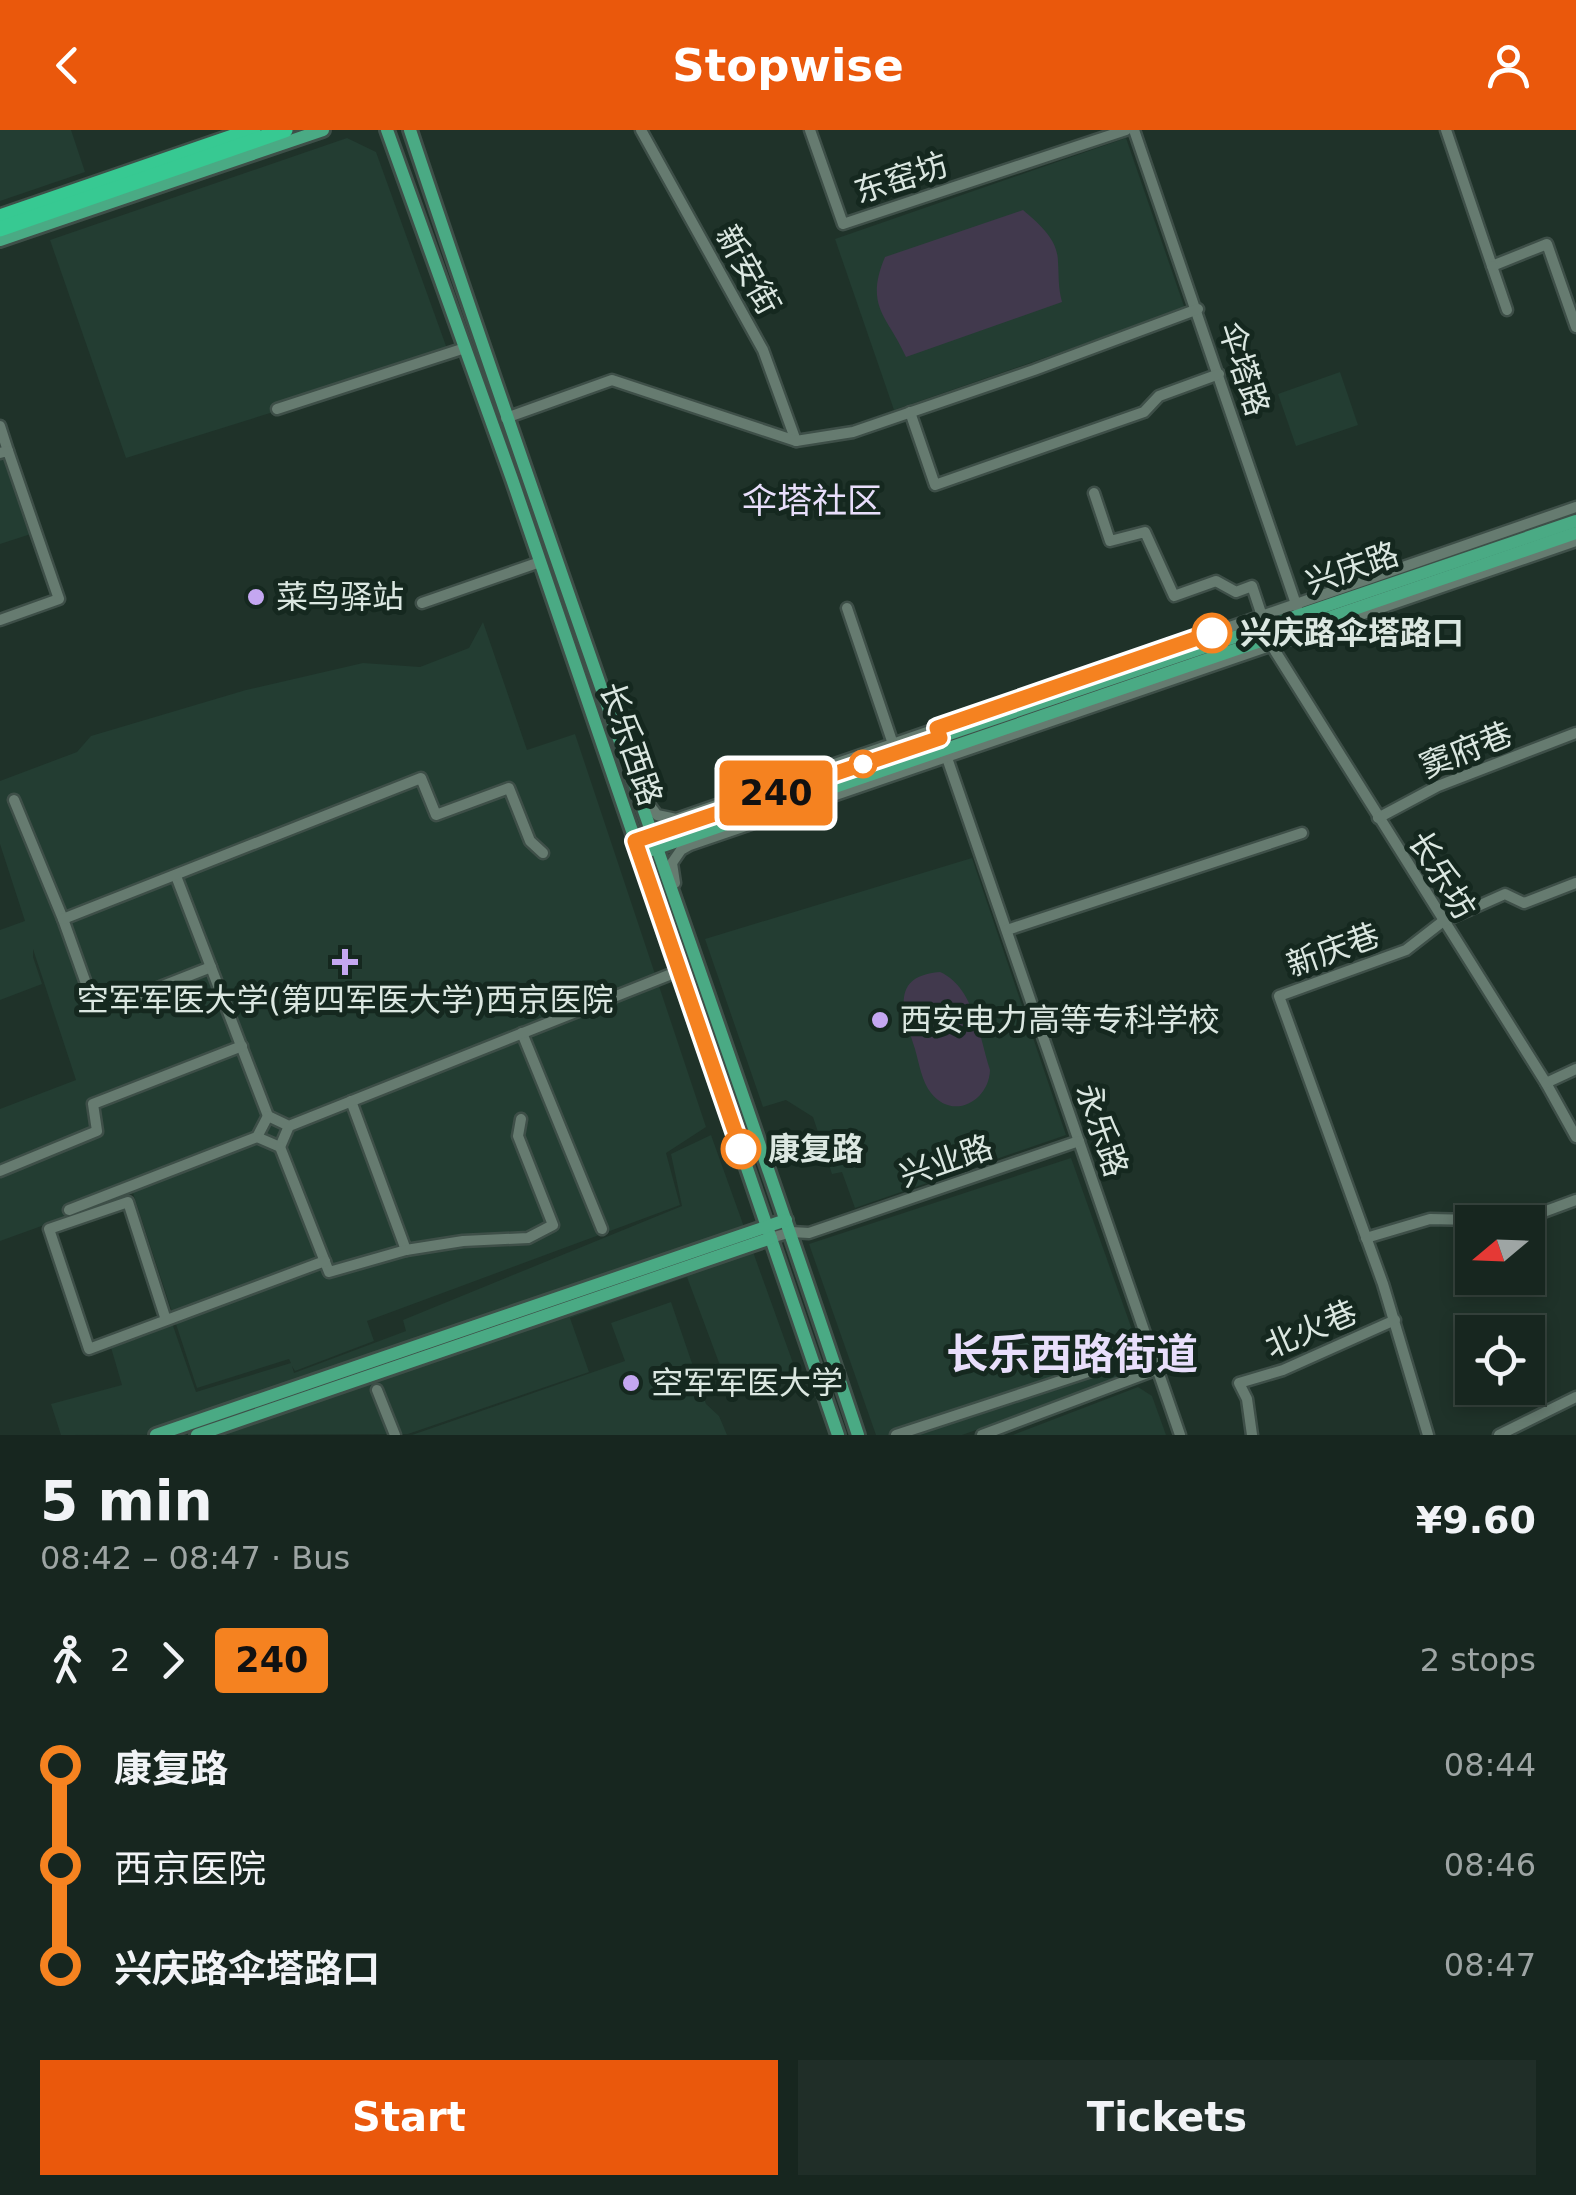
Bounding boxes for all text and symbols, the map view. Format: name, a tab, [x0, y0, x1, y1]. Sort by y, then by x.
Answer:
icon: back	[40, 38, 95, 93]
icon: person	[1481, 38, 1536, 93]
text: Stopwise	[672, 39, 904, 92]
street label: 东窑坊	[849, 145, 953, 211]
street label: 新安街	[708, 219, 788, 321]
street label: 伞塔路	[1211, 317, 1277, 421]
district label: 伞塔社区	[742, 481, 882, 521]
street label: 兴庆路	[1300, 534, 1404, 602]
place label: 菜鸟驿站	[276, 578, 404, 616]
marker: 菜鸟驿站	[245, 586, 267, 608]
marker: 兴庆路伞塔路口	[1193, 614, 1231, 652]
place label: 兴庆路伞塔路口	[1240, 614, 1464, 652]
street label: 长乐西路	[592, 677, 670, 811]
street label: 窦府巷	[1414, 714, 1518, 786]
unlabelled marker	[850, 751, 876, 777]
line badge: 240	[718, 760, 834, 826]
text: 240	[739, 773, 813, 813]
street label: 长乐坊	[1400, 824, 1484, 926]
street label: 新庆巷	[1281, 916, 1385, 984]
marker: 空军军医大学(第四军医大学)西京医院	[332, 949, 358, 975]
place label: 空军军医大学(第四军医大学)西京医院	[77, 981, 613, 1019]
place label: 西安电力高等专科学校	[900, 1001, 1220, 1039]
marker: 西安电力高等专科学校	[869, 1009, 891, 1031]
street label: 永乐路	[1068, 1078, 1136, 1182]
street label: 兴业路	[894, 1127, 998, 1195]
marker: 康复路	[722, 1130, 760, 1168]
place label: 康复路	[768, 1130, 864, 1168]
north arrow	[1455, 1205, 1545, 1295]
map controls	[1455, 1205, 1545, 1405]
street label: 北火巷	[1259, 1293, 1363, 1365]
button: locate	[1455, 1315, 1545, 1405]
district label: 长乐西路街道	[946, 1330, 1198, 1379]
place label: 空军军医大学	[651, 1364, 843, 1402]
marker: 空军军医大学	[620, 1372, 642, 1394]
text: 5 min	[40, 1469, 213, 1533]
text: ¥9.60	[1416, 1498, 1536, 1542]
text: 08:42 – 08:47 · Bus	[40, 1539, 350, 1577]
icon: walk	[40, 1633, 95, 1688]
icon: forward	[145, 1633, 200, 1688]
text: 240	[235, 1640, 308, 1680]
text: 2	[110, 1641, 130, 1679]
text: 2 stops	[1420, 1641, 1536, 1679]
text: 08:44	[1444, 1746, 1536, 1784]
text: 康复路	[114, 1747, 228, 1791]
text: 08:46	[1444, 1846, 1536, 1884]
text: 西京医院	[114, 1847, 266, 1891]
text: 08:47	[1444, 1946, 1536, 1984]
text: 兴庆路伞塔路口	[114, 1947, 380, 1991]
button: Start	[40, 2060, 778, 2175]
button: Tickets	[798, 2060, 1536, 2175]

